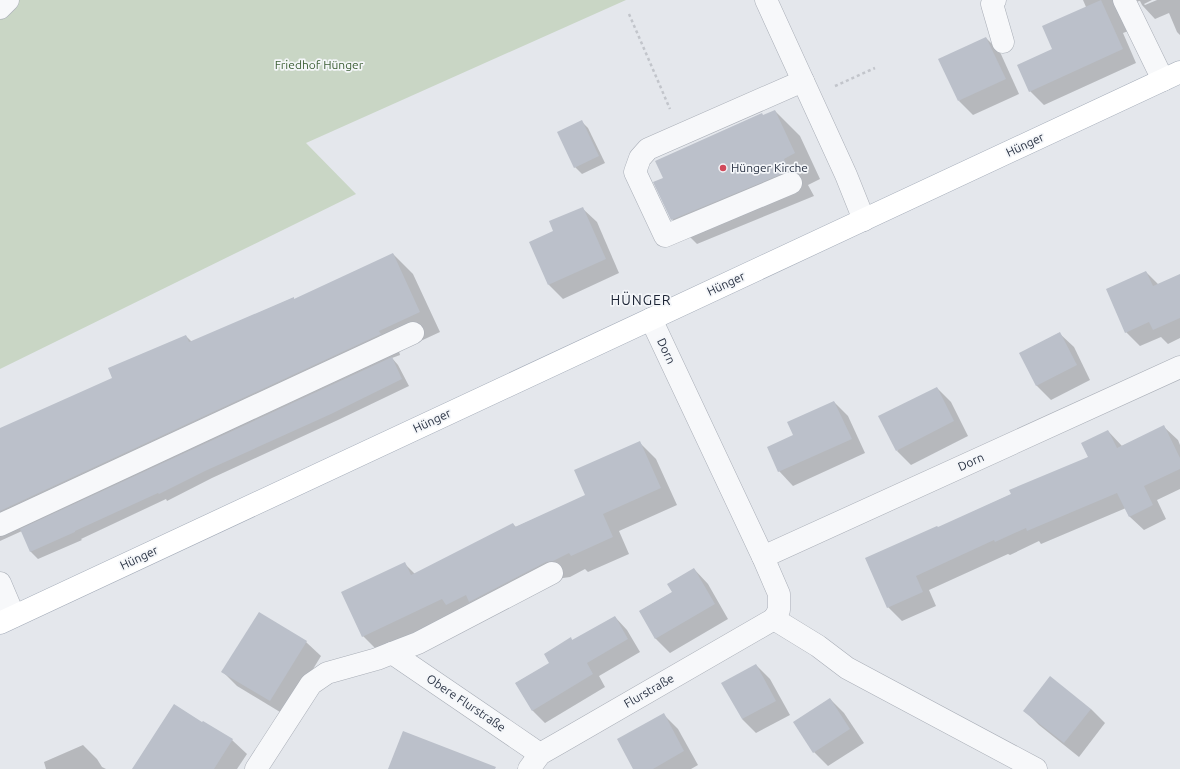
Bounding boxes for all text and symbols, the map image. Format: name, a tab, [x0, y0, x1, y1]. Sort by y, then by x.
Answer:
park label: Friedhof Hünger	[275, 58, 364, 71]
street label: Hünger	[1004, 130, 1046, 159]
place label: Hünger Kirche	[731, 161, 808, 174]
marker: Hünger Kirche	[718, 163, 728, 173]
street label: Hünger	[705, 269, 747, 298]
district label: HÜNGER	[610, 291, 672, 308]
street label: Dorn	[655, 336, 678, 366]
street label: Hünger	[411, 406, 453, 435]
street label: Dorn	[956, 450, 986, 473]
street label: Hünger	[118, 543, 160, 572]
street label: Obere Flurstraße	[424, 671, 508, 734]
street label: Flurstraße	[622, 671, 676, 710]

